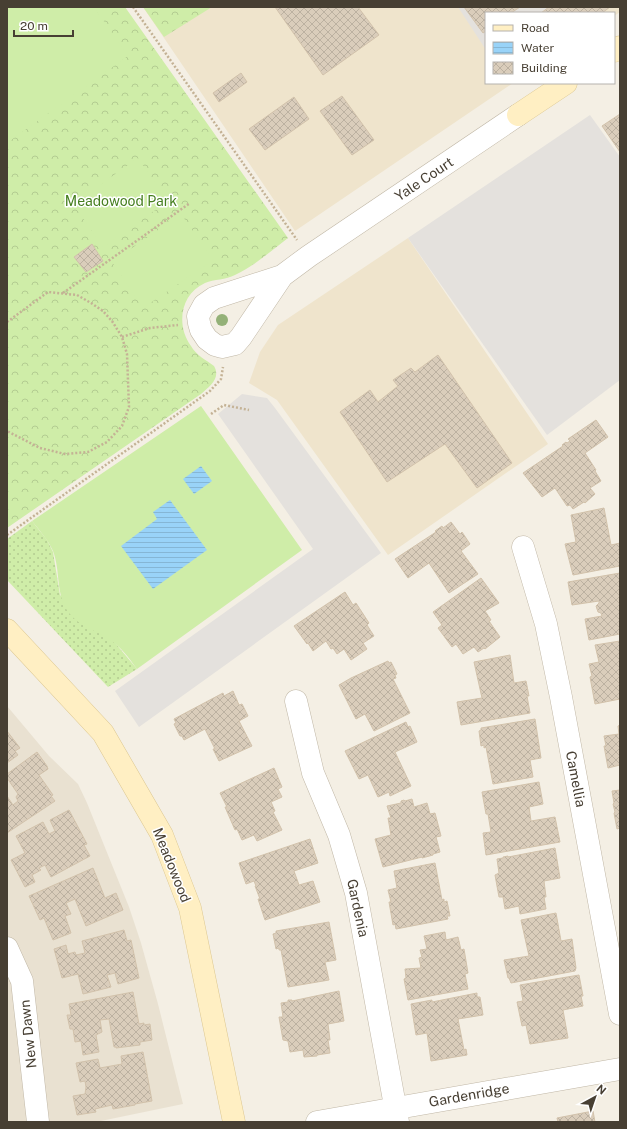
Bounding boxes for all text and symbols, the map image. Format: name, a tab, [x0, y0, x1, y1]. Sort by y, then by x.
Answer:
scale bar	[14, 12, 73, 38]
legend	[485, 12, 615, 84]
text: 20 m	[20, 19, 48, 33]
text: Road	[521, 21, 549, 35]
text: Water	[521, 41, 555, 55]
text: Building	[521, 61, 567, 75]
street label: Yale Court	[392, 154, 456, 204]
park label: Meadowood Park	[65, 193, 177, 209]
street label: Camellia	[563, 750, 589, 808]
street label: Meadowood	[150, 825, 194, 905]
street label: Gardenia	[344, 878, 372, 938]
street label: New Dawn	[16, 999, 40, 1069]
north arrow	[575, 1077, 615, 1117]
street label: Gardenridge	[428, 1080, 511, 1110]
text: N	[594, 1082, 609, 1097]

